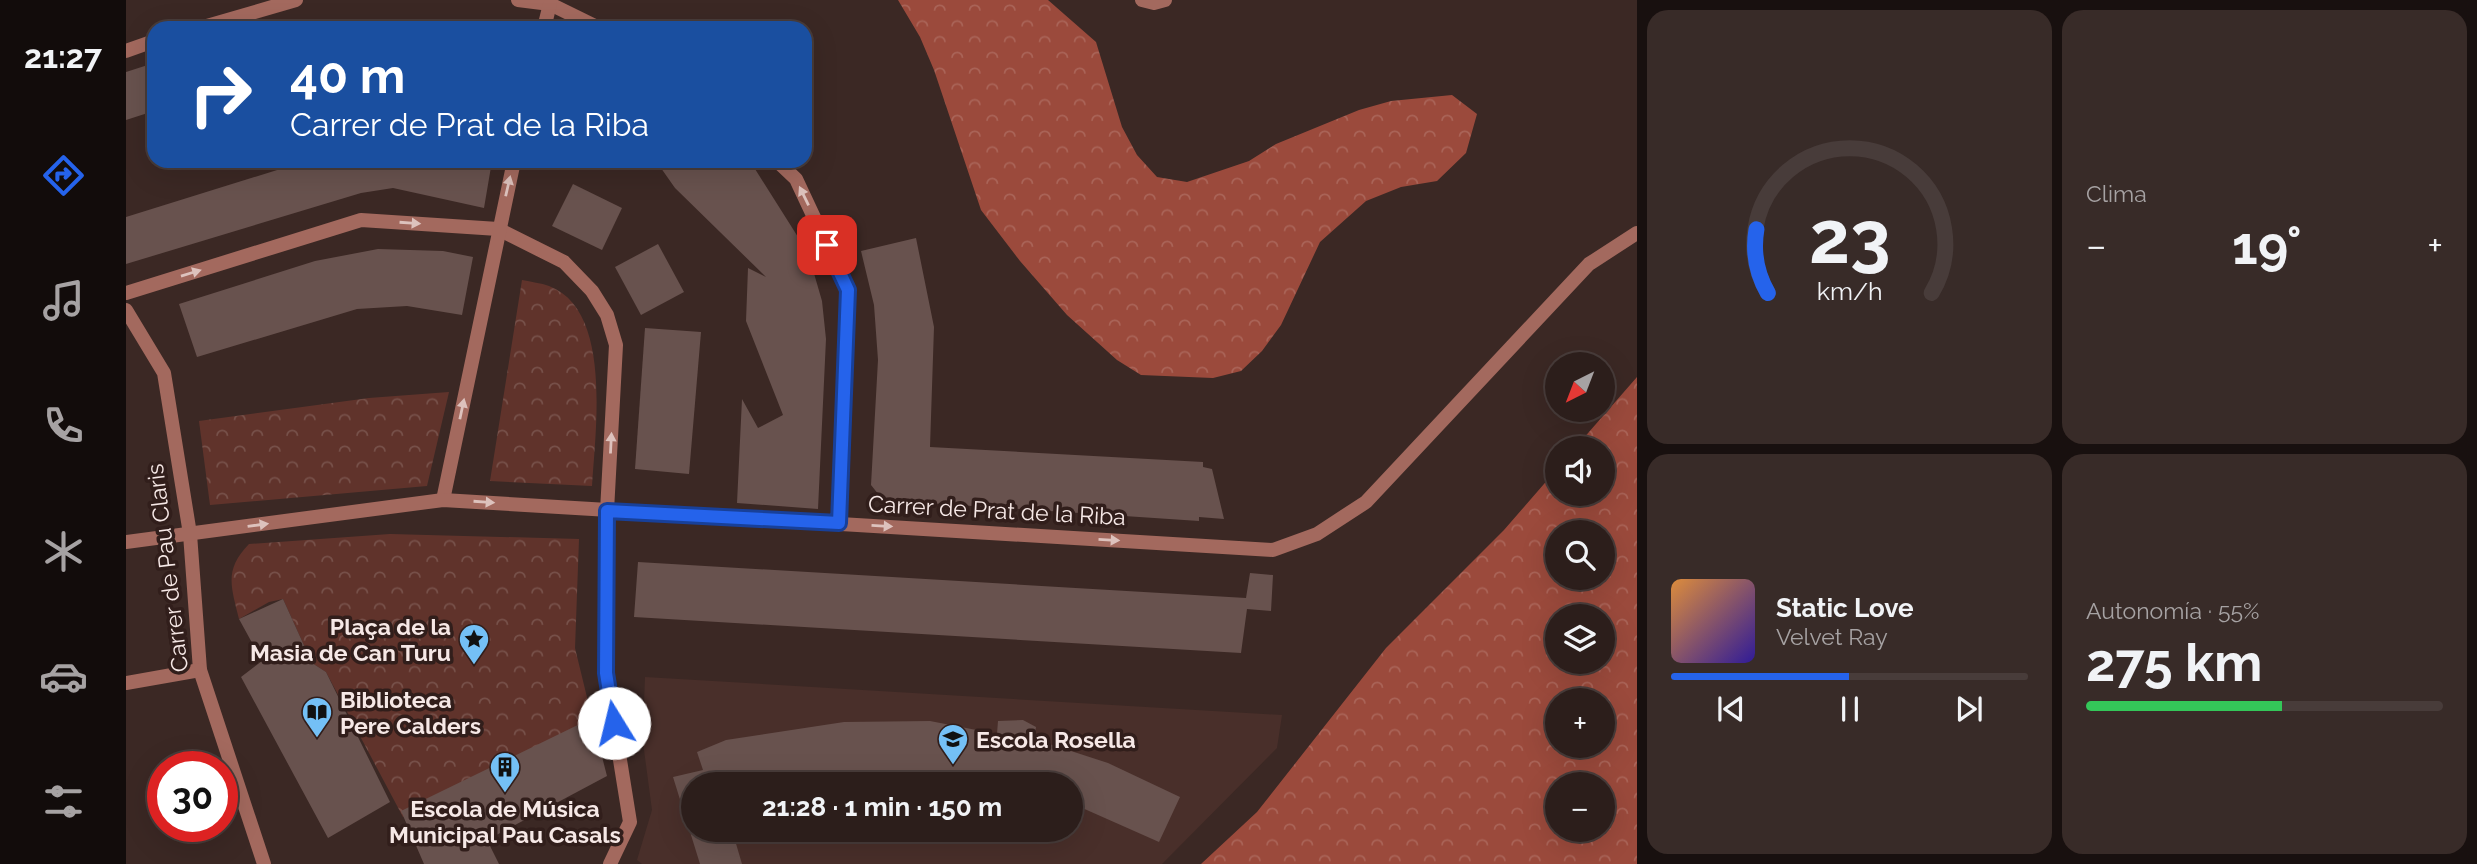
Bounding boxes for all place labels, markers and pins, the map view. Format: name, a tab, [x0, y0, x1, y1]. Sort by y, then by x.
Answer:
pin	[797, 215, 857, 275]
place label: Plaça de la Masia de Can Turu	[250, 613, 451, 666]
place icon: Plaça de la Masia de Can Turu	[457, 622, 491, 666]
place label: Biblioteca Pere Calders	[340, 686, 481, 739]
library icon: Biblioteca Pere Calders	[300, 695, 334, 739]
school or university icon: Escola Rosella	[936, 722, 970, 766]
place label: Escola Rosella	[976, 726, 1136, 753]
building icon: Escola de Música Municipal Pau Casals	[488, 750, 522, 794]
place label: Escola de Música Municipal Pau Casals	[389, 795, 621, 848]

